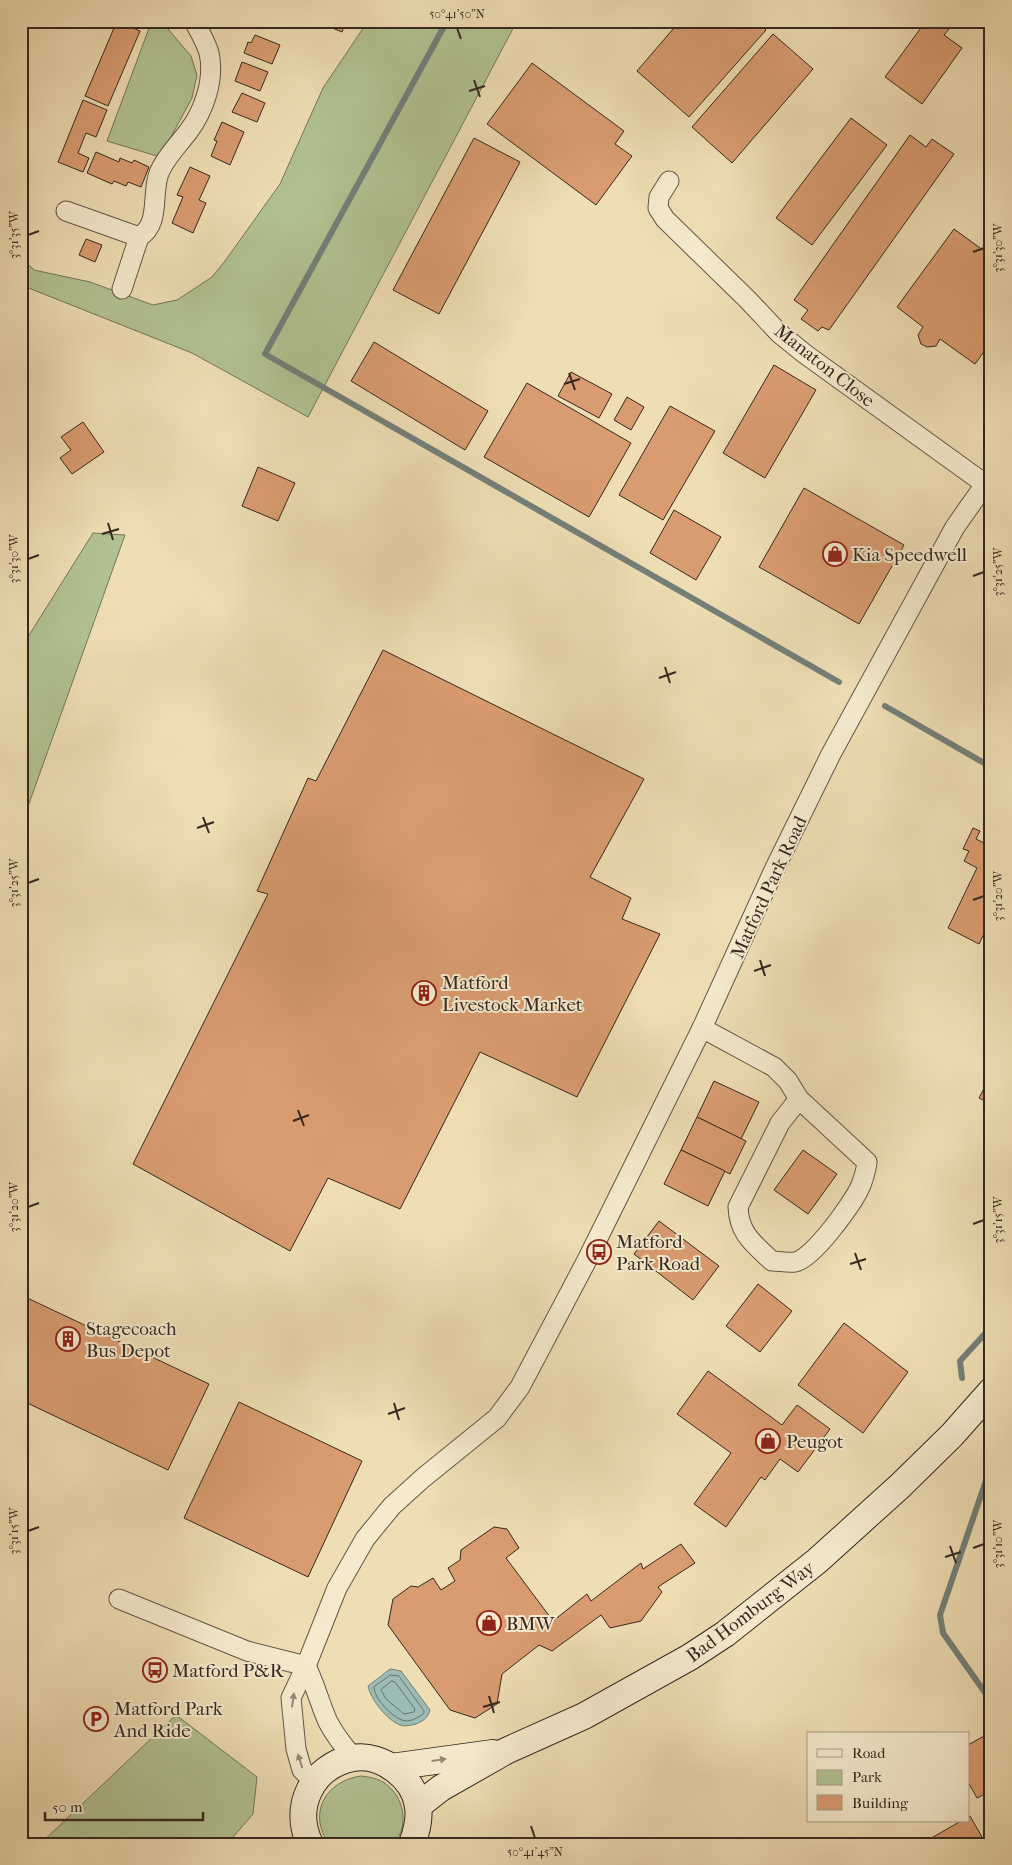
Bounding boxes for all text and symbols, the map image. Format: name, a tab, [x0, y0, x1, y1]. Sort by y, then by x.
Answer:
text: 50°41'50"N	[429, 7, 485, 21]
text: 3°31'35"W	[7, 210, 21, 259]
text: 3°31'30"W	[991, 222, 1005, 273]
street label: Manaton Close	[770, 320, 879, 412]
text: 3°31'30"W	[7, 533, 21, 584]
shop icon: Kia Speedwell	[822, 541, 848, 567]
place label: Kia Speedwell	[852, 544, 967, 566]
text: 3°31'25"W	[991, 546, 1005, 596]
street label: Matford Park Road	[726, 812, 812, 962]
text: 3°31'25"W	[7, 857, 21, 907]
text: 3°31'20"W	[991, 870, 1005, 921]
place label: Matford Livestock Market	[442, 972, 583, 1016]
building icon: Matford Livestock Market	[411, 980, 437, 1006]
text: 3°31'20"W	[7, 1181, 21, 1232]
text: 3°31'15"W	[991, 1195, 1005, 1243]
place label: Matford Park Road	[616, 1231, 701, 1275]
bus stop icon: Matford Park Road	[586, 1239, 612, 1265]
place label: Stagecoach Bus Depot	[86, 1318, 177, 1362]
building icon: Stagecoach Bus Depot	[55, 1326, 81, 1352]
shop icon: Peugot	[755, 1428, 781, 1454]
place label: Peugot	[786, 1431, 844, 1453]
text: 3°31'15"W	[7, 1506, 21, 1554]
text: 3°31'10"W	[991, 1519, 1005, 1568]
street label: Bad Homburg Way	[682, 1556, 820, 1667]
shop icon: BMW	[476, 1610, 502, 1636]
place label: BMW	[506, 1613, 556, 1635]
bus stop icon: Matford P&R	[142, 1657, 168, 1683]
place label: Matford P&R	[172, 1660, 285, 1682]
one-way arrow	[290, 1691, 298, 1707]
place label: Matford Park And Ride	[113, 1698, 223, 1742]
parking icon: Matford Park And Ride	[83, 1706, 109, 1732]
legend	[807, 1732, 970, 1822]
text: Road	[852, 1744, 886, 1762]
one-way arrow	[295, 1753, 303, 1768]
one-way arrow	[432, 1756, 448, 1764]
text: Park	[852, 1768, 882, 1786]
scale bar	[45, 1790, 202, 1822]
text: Building	[852, 1794, 909, 1812]
text: 50 m	[52, 1798, 83, 1816]
text: 50°41'45"N	[507, 1845, 563, 1859]

